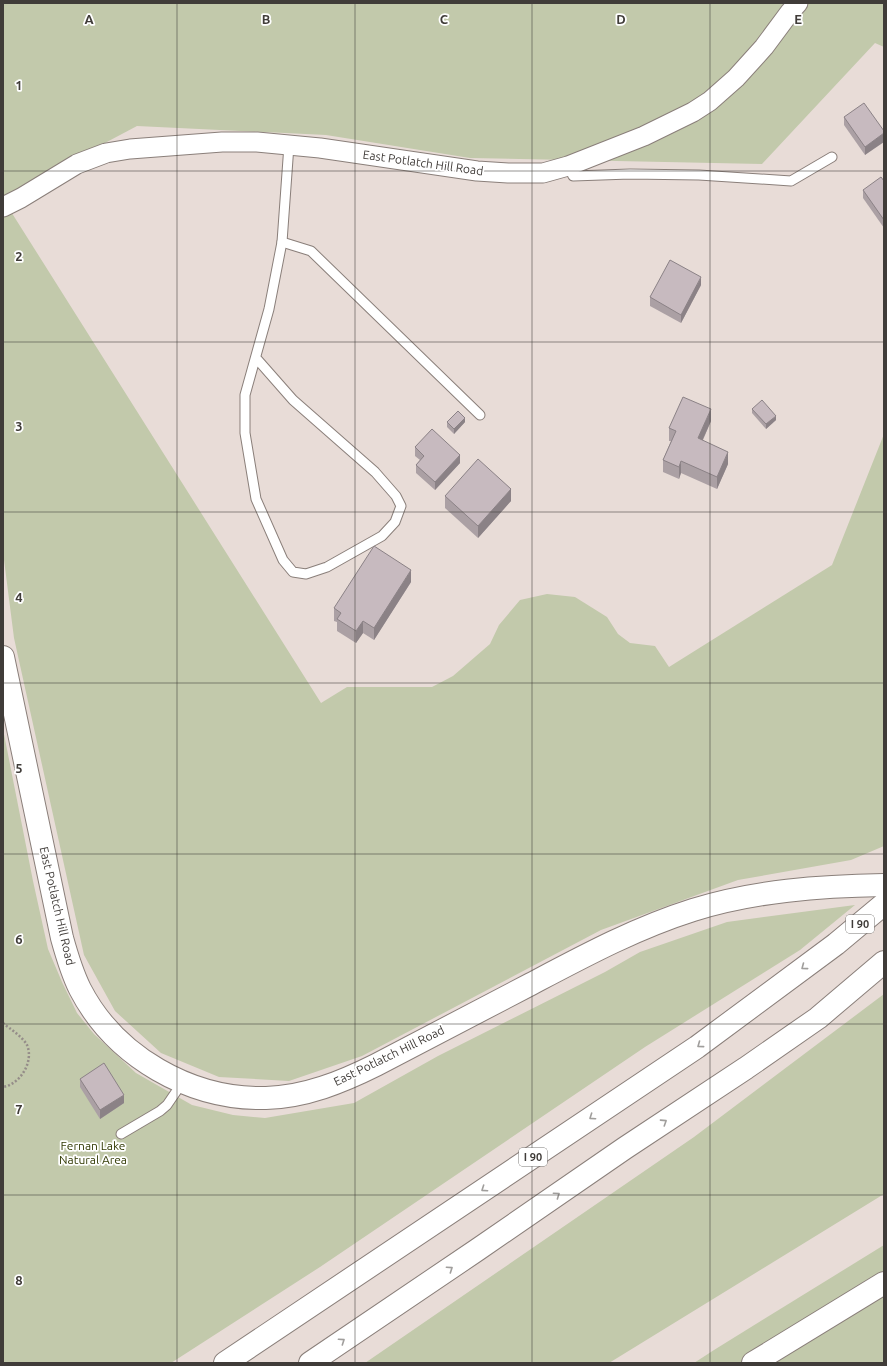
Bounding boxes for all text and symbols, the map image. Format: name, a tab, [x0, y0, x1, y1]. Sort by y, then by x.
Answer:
text: A	[84, 12, 94, 26]
text: B	[262, 12, 271, 26]
text: C	[440, 12, 449, 26]
text: D	[616, 12, 626, 26]
text: E	[794, 12, 802, 26]
text: 1	[15, 78, 23, 92]
street label: East Potlatch Hill Road	[362, 148, 484, 177]
text: 2	[15, 249, 23, 263]
text: 3	[15, 419, 23, 433]
text: 4	[15, 590, 23, 604]
text: 5	[15, 761, 23, 775]
street label: East Potlatch Hill Road	[37, 845, 77, 967]
road number: I 90	[846, 915, 874, 933]
text: 6	[15, 932, 23, 946]
one-way arrow	[802, 962, 809, 969]
street label: East Potlatch Hill Road	[331, 1023, 446, 1088]
one-way arrow	[697, 1040, 704, 1048]
text: 7	[15, 1102, 23, 1116]
one-way arrow	[589, 1112, 596, 1120]
one-way arrow	[660, 1120, 667, 1127]
park label: Fernan Lake Natural Area	[59, 1139, 127, 1166]
road number: I 90	[519, 1148, 547, 1166]
one-way arrow	[481, 1184, 488, 1192]
one-way arrow	[553, 1192, 560, 1200]
one-way arrow	[446, 1266, 453, 1274]
text: 8	[15, 1273, 23, 1287]
one-way arrow	[338, 1338, 345, 1346]

